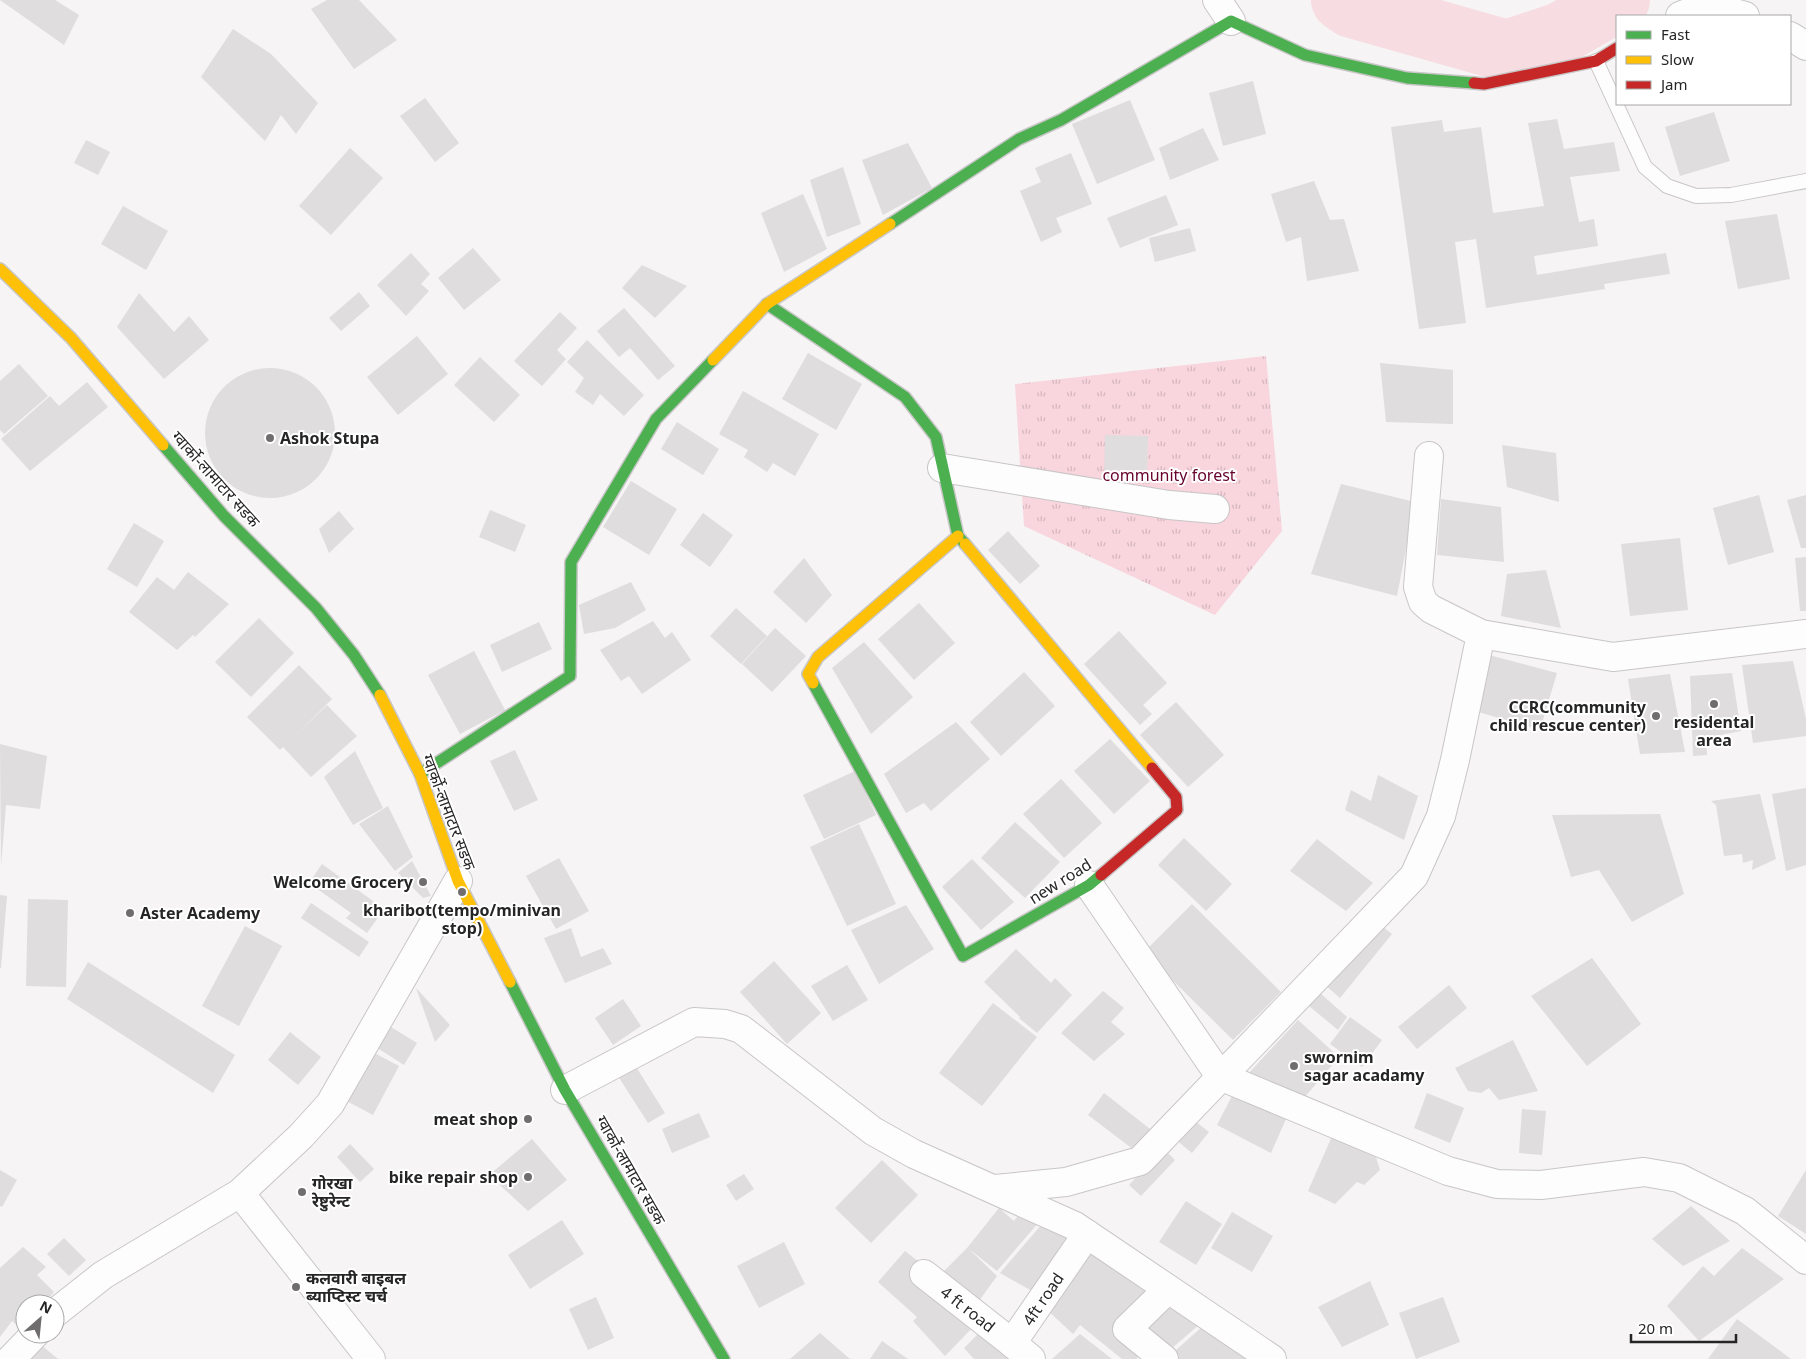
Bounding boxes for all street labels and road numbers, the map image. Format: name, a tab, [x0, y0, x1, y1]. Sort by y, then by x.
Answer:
street label: ग्वार्को-लामाटार सडक	[167, 426, 266, 532]
street label: ग्वार्को-लामाटार सडक	[417, 751, 481, 874]
street label: new road	[1024, 853, 1096, 909]
street label: ग्वार्को-लामाटार सडक	[591, 1111, 671, 1229]
street label: 4ft road	[1017, 1268, 1069, 1330]
street label: 4 ft road	[936, 1281, 1000, 1337]

